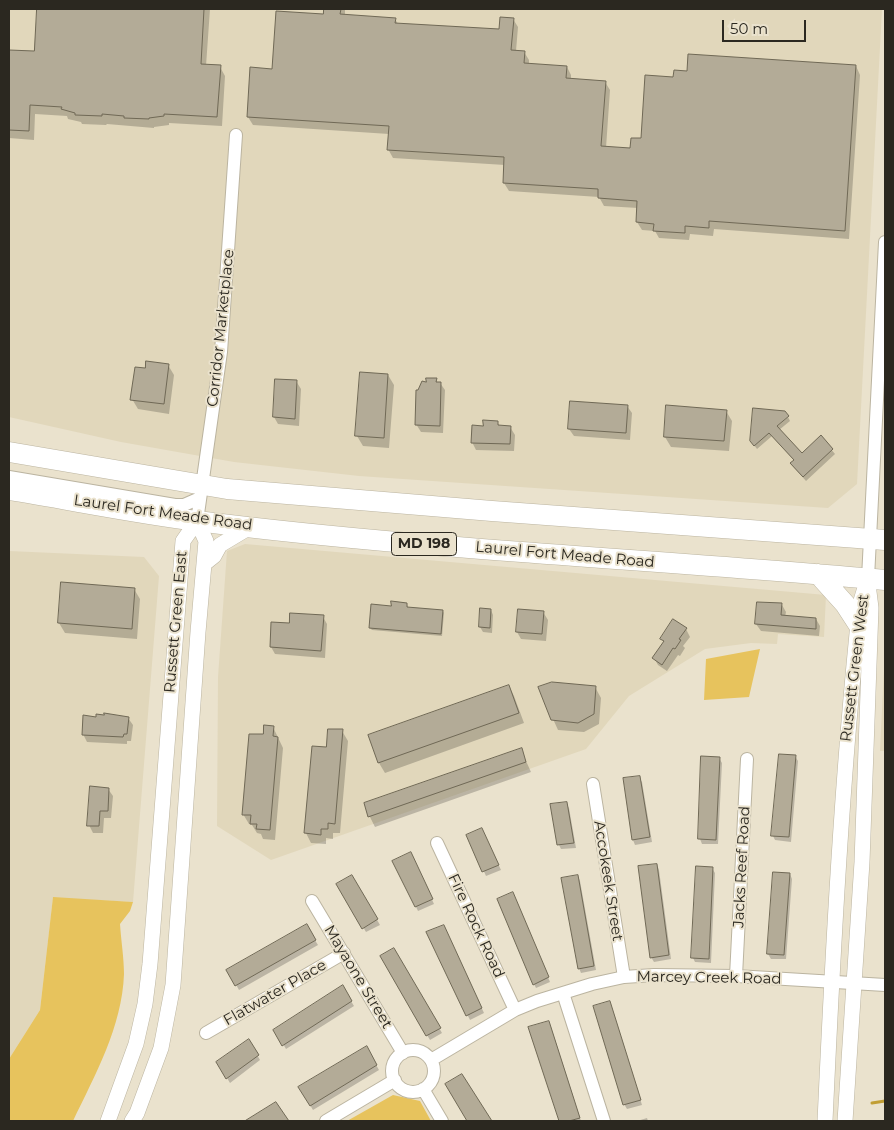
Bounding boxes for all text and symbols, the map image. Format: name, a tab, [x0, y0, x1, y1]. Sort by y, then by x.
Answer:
scale bar	[724, 10, 808, 42]
text: 50 m	[730, 19, 768, 38]
street label: Corridor Marketplace	[204, 248, 238, 408]
street label: Laurel Fort Meade Road	[73, 492, 253, 534]
road number: MD 198	[392, 532, 456, 556]
street label: Laurel Fort Meade Road	[475, 538, 655, 572]
street label: Russett Green East	[161, 550, 191, 694]
street label: Russett Green West	[837, 593, 873, 743]
street label: Jacks Reef Road	[730, 806, 754, 928]
street label: Accokeek Street	[590, 819, 626, 943]
street label: Fire Rock Road	[444, 871, 508, 981]
street label: Mayaone Street	[320, 922, 396, 1032]
street label: Flatwater Place	[220, 956, 330, 1030]
street label: Marcey Creek Road	[636, 968, 782, 988]

